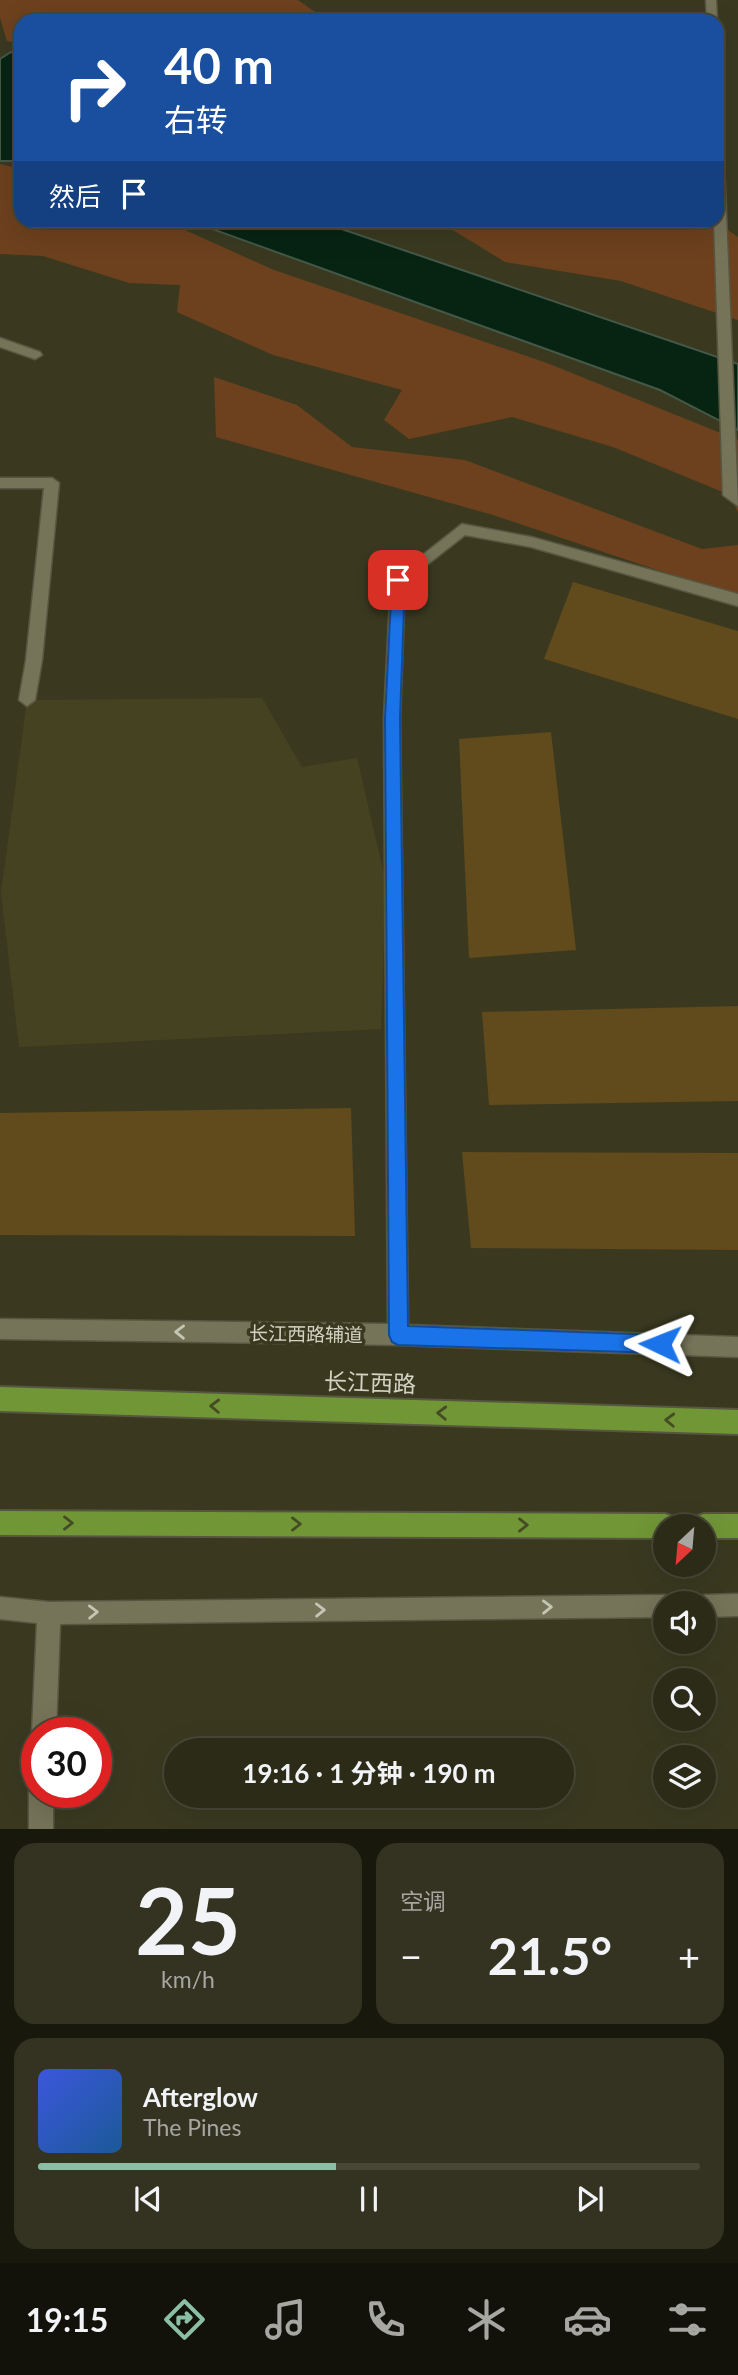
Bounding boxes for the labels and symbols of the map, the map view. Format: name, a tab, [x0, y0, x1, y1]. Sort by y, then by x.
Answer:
pin	[368, 550, 428, 610]
position arrow	[623, 1307, 697, 1381]
street label: 长江西路辅道	[249, 1321, 363, 1346]
one-way arrow	[174, 1324, 185, 1340]
street label: 长江西路	[324, 1366, 416, 1398]
one-way arrow	[209, 1398, 220, 1414]
one-way arrow	[437, 1405, 447, 1421]
one-way arrow	[664, 1413, 675, 1428]
north arrow	[653, 1514, 716, 1577]
one-way arrow	[63, 1515, 74, 1531]
one-way arrow	[290, 1517, 301, 1532]
one-way arrow	[518, 1518, 529, 1533]
one-way arrow	[542, 1600, 553, 1615]
one-way arrow	[315, 1602, 326, 1618]
one-way arrow	[88, 1604, 98, 1620]
speed limit sign: 30	[21, 1717, 112, 1808]

